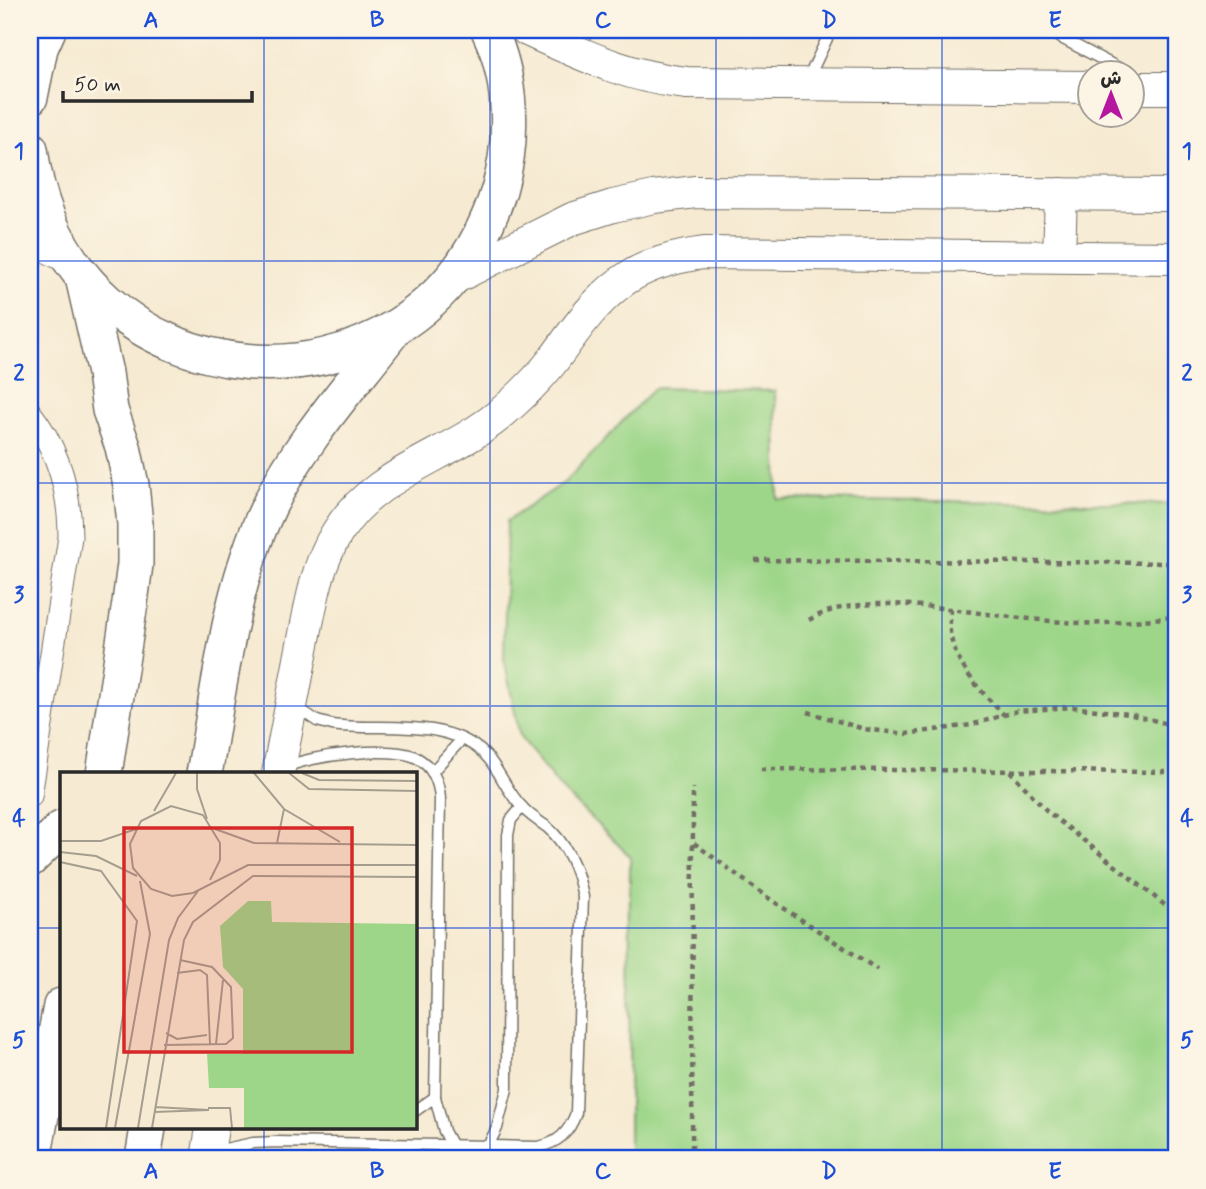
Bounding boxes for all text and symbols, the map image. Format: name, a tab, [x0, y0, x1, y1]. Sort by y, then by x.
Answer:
text: A	[143, 6, 159, 36]
text: B	[370, 6, 385, 36]
text: C	[595, 6, 612, 36]
text: D	[821, 6, 837, 36]
text: E	[1048, 6, 1062, 36]
scale bar	[63, 60, 252, 104]
north arrow	[1076, 60, 1146, 130]
text: ش	[1101, 66, 1122, 91]
text: 50 m	[74, 71, 121, 99]
text: 1	[14, 137, 24, 167]
text: 1	[1182, 137, 1192, 167]
text: 2	[13, 359, 25, 389]
text: 2	[1181, 359, 1193, 389]
text: 3	[14, 581, 25, 611]
text: 3	[1182, 581, 1193, 611]
inset map	[60, 772, 416, 1130]
text: 4	[12, 804, 26, 834]
text: 4	[1180, 804, 1194, 834]
text: 5	[12, 1026, 26, 1056]
text: 5	[1180, 1026, 1194, 1056]
text: A	[143, 1157, 159, 1187]
text: B	[370, 1157, 385, 1187]
text: C	[595, 1157, 612, 1187]
text: D	[821, 1157, 837, 1187]
text: E	[1048, 1157, 1062, 1187]

